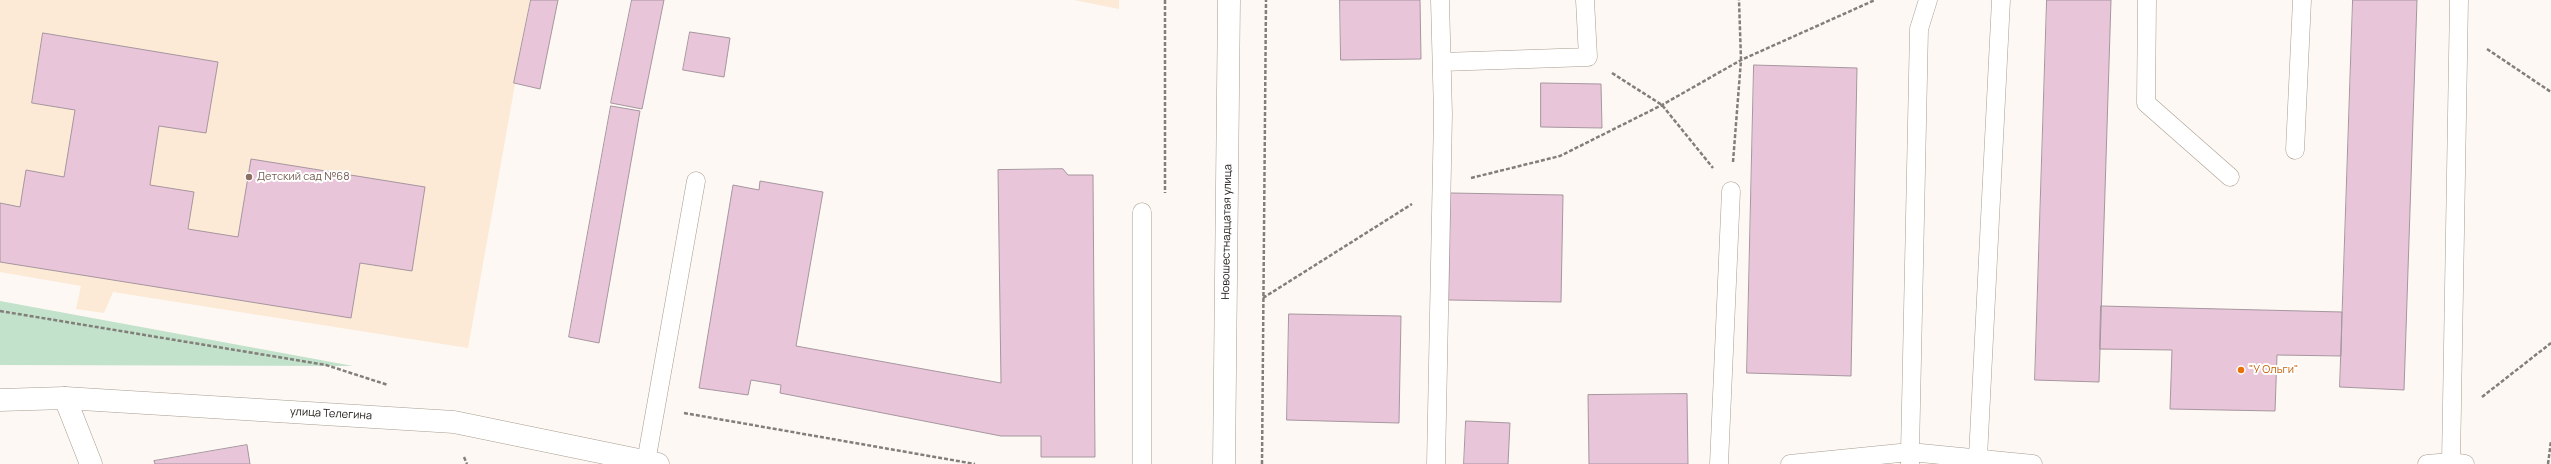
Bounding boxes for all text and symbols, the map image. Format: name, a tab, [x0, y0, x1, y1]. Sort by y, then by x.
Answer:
street label: Новошестнадцатая улица	[1219, 164, 1235, 300]
place label: Детский сад №68	[257, 170, 350, 184]
marker: Детский сад №68	[244, 172, 254, 182]
place label: "У Ольги"	[2249, 363, 2298, 377]
marker: "У Ольги"	[2236, 365, 2246, 375]
street label: улица Телегина	[290, 405, 372, 423]

